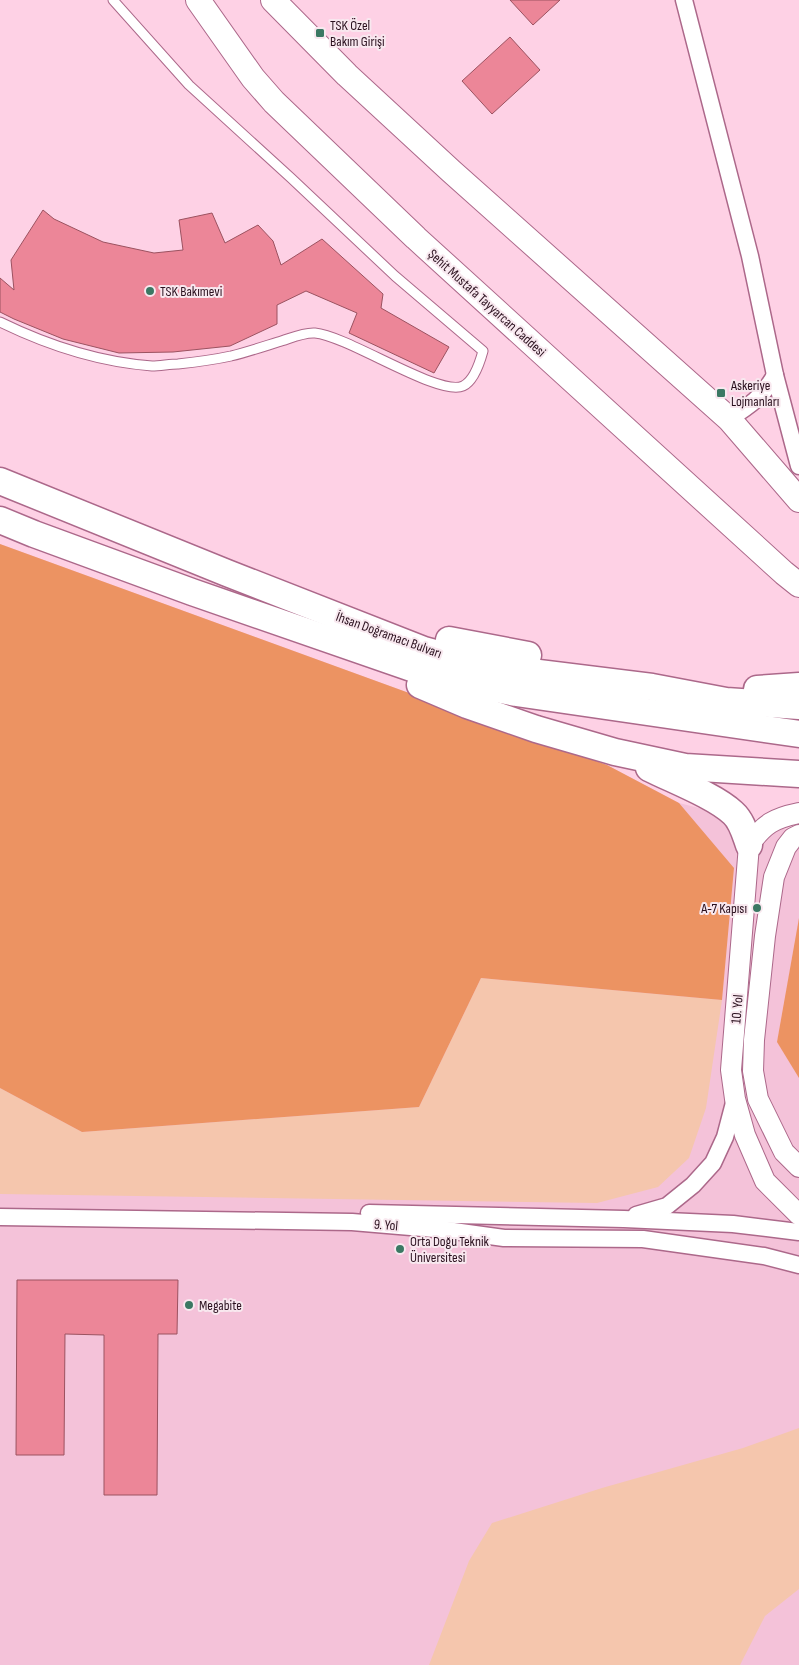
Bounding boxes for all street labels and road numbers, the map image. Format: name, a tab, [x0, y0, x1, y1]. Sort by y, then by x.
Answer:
street label: Şehit Mustafa Tayyarcan Caddesi	[425, 246, 549, 360]
street label: İhsan Doğramacı Bulvarı	[334, 608, 444, 662]
street label: 10. Yol	[727, 994, 747, 1024]
street label: 9. Yol	[373, 1215, 399, 1235]

